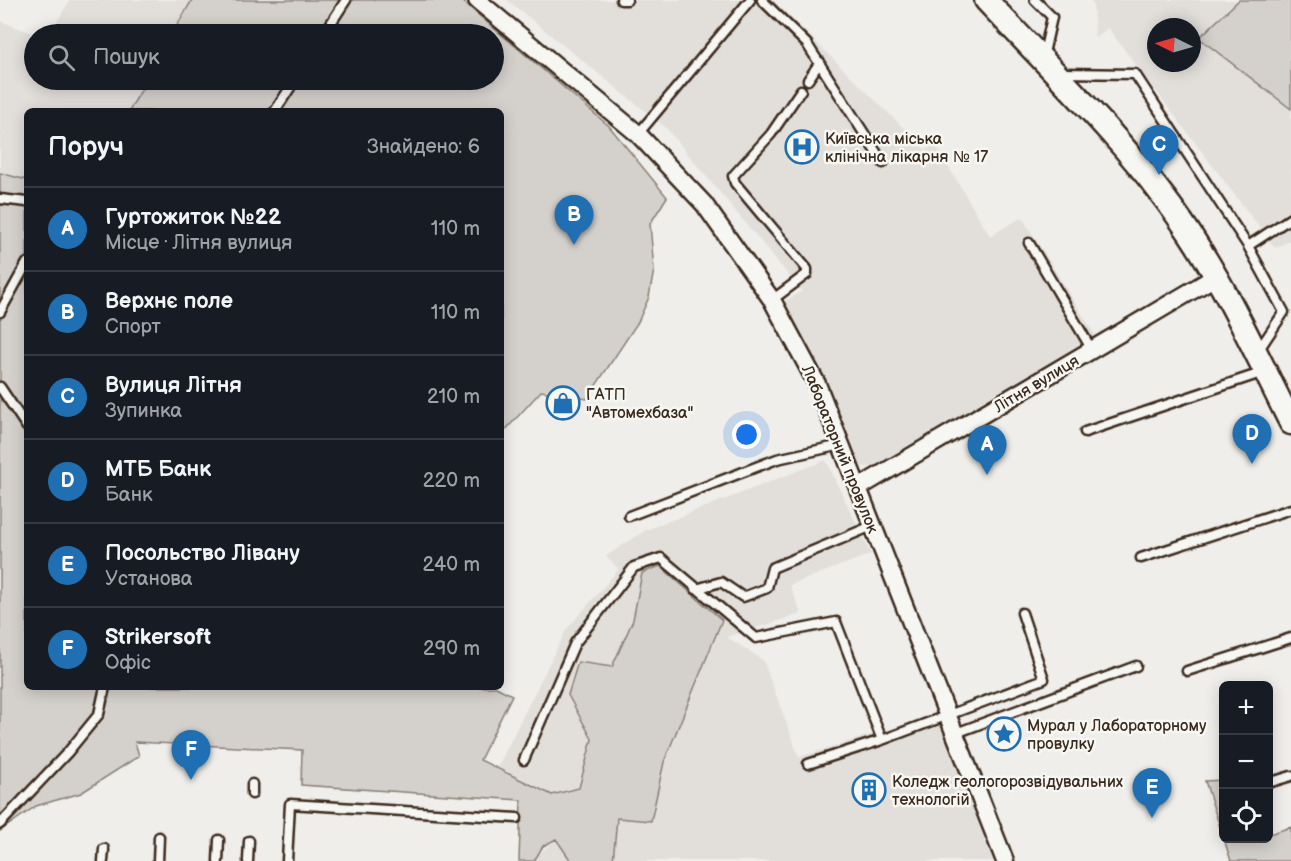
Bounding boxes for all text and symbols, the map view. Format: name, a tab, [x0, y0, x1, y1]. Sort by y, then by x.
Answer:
north arrow	[1147, 18, 1201, 72]
search box	[24, 24, 504, 90]
icon: search	[45, 41, 78, 74]
text: Пошук	[93, 44, 160, 71]
pin: C	[1140, 126, 1178, 175]
hospital icon: Київська міська клінічна лікарня № 17	[784, 129, 820, 165]
place label: Київська міська клінічна лікарня № 17	[825, 130, 988, 167]
text: Поруч	[48, 132, 124, 163]
text: Знайдено: 6	[367, 135, 480, 159]
pin: B	[554, 196, 594, 245]
text: Гуртожиток №22	[105, 204, 281, 231]
text: A	[61, 217, 74, 241]
text: 110 m	[431, 217, 480, 241]
text: Місце · Літня вулиця	[105, 231, 292, 255]
text: Верхнє поле	[105, 288, 233, 315]
text: B	[60, 301, 75, 325]
text: 110 m	[431, 301, 480, 325]
text: Спорт	[105, 315, 161, 339]
street label: Літня вулиця	[990, 351, 1083, 418]
street label: Лабораторний провулок	[797, 362, 882, 537]
text: Вулиця Літня	[105, 372, 242, 399]
text: C	[60, 385, 75, 409]
text: 210 m	[427, 385, 480, 409]
shop icon: ГАТП "Автомехбаза"	[545, 385, 581, 421]
place label: ГАТП "Автомехбаза"	[586, 386, 694, 423]
text: Зупинка	[105, 399, 182, 423]
pin: D	[1232, 414, 1272, 464]
your location	[732, 420, 761, 449]
pin: A	[968, 426, 1006, 475]
text: МТБ Банк	[105, 456, 211, 483]
text: D	[61, 469, 74, 493]
text: 220 m	[423, 469, 480, 493]
text: Банк	[105, 483, 153, 507]
text: Посольство Лівану	[105, 540, 300, 567]
text: E	[61, 553, 74, 577]
text: 240 m	[423, 553, 480, 577]
text: Установа	[105, 567, 193, 591]
text: Strikersoft	[105, 624, 211, 651]
text: F	[61, 637, 74, 661]
text: 290 m	[423, 637, 480, 661]
text: Офіс	[105, 651, 151, 675]
map controls	[1219, 681, 1273, 843]
button: +	[1219, 681, 1273, 735]
place icon: Мурал у Лабораторному провулку	[986, 716, 1022, 752]
place label: Мурал у Лабораторному провулку	[1027, 717, 1207, 754]
pin: F	[172, 730, 210, 780]
button: −	[1219, 735, 1273, 789]
pin: E	[1132, 768, 1172, 818]
building icon: Коледж геологорозвідувальних технологій	[851, 772, 887, 808]
place label: Коледж геологорозвідувальних технологій	[892, 773, 1123, 810]
button: locate	[1219, 789, 1273, 843]

